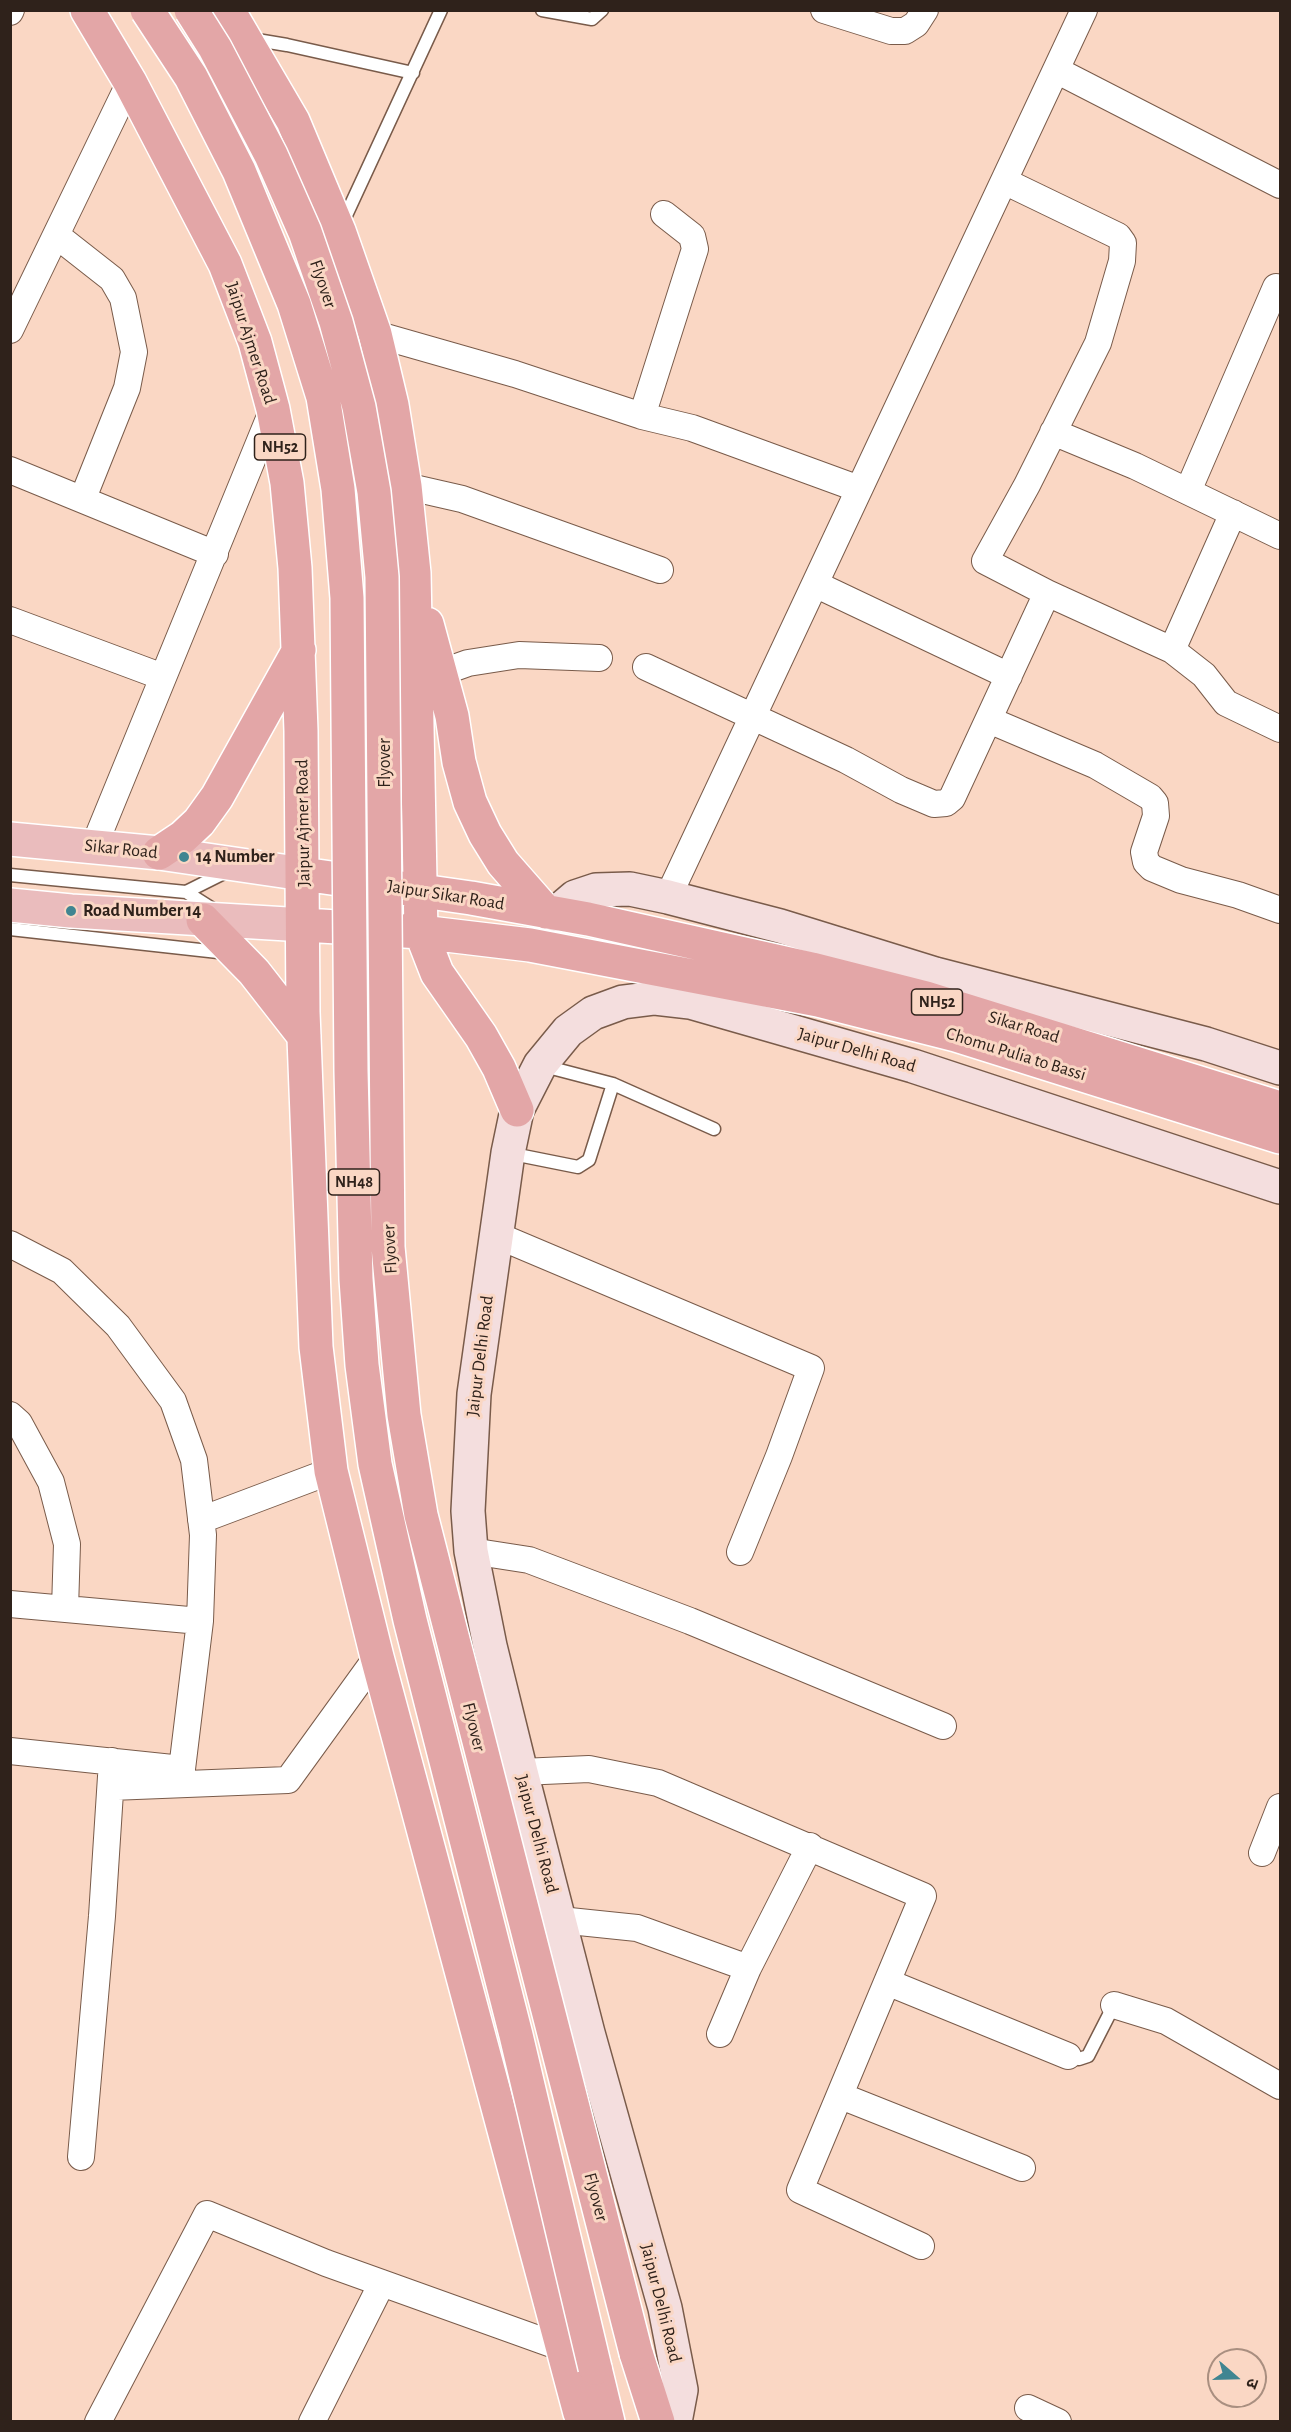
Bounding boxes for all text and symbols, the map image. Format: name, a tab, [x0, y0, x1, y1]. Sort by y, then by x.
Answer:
street label: Flyover	[305, 257, 341, 311]
street label: Jaipur Ajmer Road	[221, 279, 281, 407]
road number: NH52	[254, 434, 306, 460]
street label: Flyover	[374, 738, 396, 788]
street label: Jaipur Ajmer Road	[291, 759, 315, 887]
street label: Sikar Road	[83, 834, 159, 864]
place label: 14 Number	[196, 846, 275, 868]
marker: 14 Number	[177, 850, 191, 864]
street label: Jaipur Sikar Road	[386, 875, 506, 915]
place label: Road Number 14	[83, 900, 201, 922]
marker: Road Number 14	[64, 904, 78, 918]
road number: NH52	[912, 989, 962, 1015]
street label: Sikar Road	[986, 1006, 1062, 1048]
street label: Chomu Pulia to Bassi	[943, 1022, 1089, 1086]
street label: Jaipur Delhi Road	[796, 1023, 918, 1077]
road number: NH48	[328, 1169, 380, 1195]
street label: Flyover	[378, 1224, 402, 1274]
street label: Jaipur Delhi Road	[462, 1294, 498, 1418]
street label: Flyover	[458, 1700, 490, 1754]
street label: Jaipur Delhi Road	[511, 1772, 563, 1896]
street label: Flyover	[579, 2170, 613, 2224]
street label: Jaipur Delhi Road	[636, 2241, 686, 2365]
north arrow	[1207, 2348, 1267, 2408]
text: उ	[1243, 2376, 1261, 2391]

